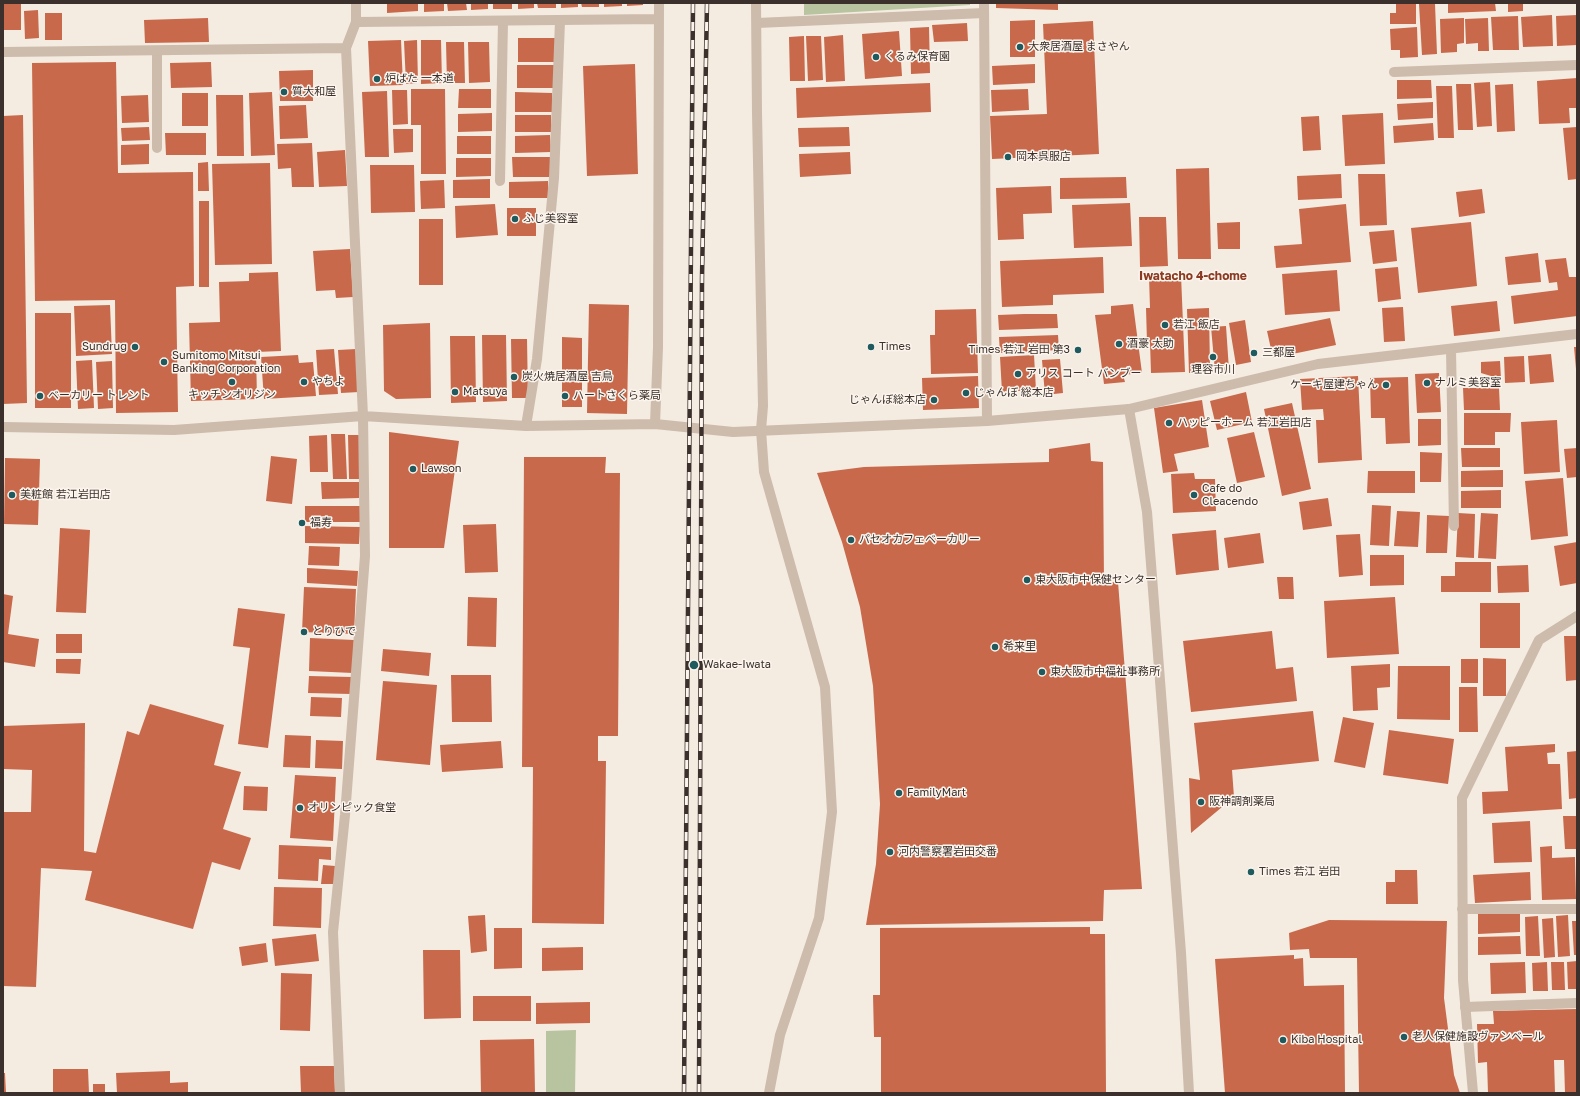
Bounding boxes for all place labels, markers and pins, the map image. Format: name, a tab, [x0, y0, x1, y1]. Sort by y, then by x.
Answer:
place label: 大衆居酒屋 まさやん	[1028, 40, 1130, 54]
marker: 大衆居酒屋 まさやん	[1015, 42, 1025, 52]
place label: くるみ保育園	[884, 50, 950, 64]
marker: くるみ保育園	[871, 52, 881, 62]
place label: 炉ばた 一本道	[385, 72, 454, 86]
marker: 炉ばた 一本道	[372, 74, 382, 84]
place label: 質大和屋	[292, 85, 336, 99]
marker: 質大和屋	[279, 87, 289, 97]
place label: 岡本呉服店	[1016, 150, 1071, 164]
marker: 岡本呉服店	[1003, 152, 1013, 162]
place label: ふじ美容室	[523, 212, 578, 226]
marker: ふじ美容室	[510, 214, 520, 224]
place label: 若江 飯店	[1173, 318, 1220, 332]
marker: 若江 飯店	[1160, 320, 1170, 330]
place label: 酒豪 太助	[1127, 337, 1174, 351]
marker: 酒豪 太助	[1114, 339, 1124, 349]
place label: Sundrug	[82, 340, 127, 354]
place label: Times	[879, 340, 911, 354]
marker: Sundrug	[130, 342, 140, 352]
marker: Times	[866, 342, 876, 352]
place label: Times 若江 岩田 第3	[969, 343, 1070, 357]
marker: Times 若江 岩田 第3	[1073, 345, 1083, 355]
place label: 三都屋	[1262, 346, 1295, 360]
marker: 三都屋	[1249, 348, 1259, 358]
place label: Sumitomo Mitsui Banking Corporation	[172, 349, 281, 375]
marker: 理容市川	[1208, 352, 1218, 362]
marker: Sumitomo Mitsui Banking Corporation	[159, 357, 169, 367]
place label: 理容市川	[1191, 363, 1235, 377]
place label: アリス コート バンブー	[1026, 367, 1141, 381]
marker: アリス コート バンブー	[1013, 369, 1023, 379]
place label: 炭火焼居酒屋 吉鳥	[522, 370, 613, 384]
marker: 炭火焼居酒屋 吉鳥	[509, 372, 519, 382]
place label: やちよ	[312, 375, 345, 389]
place label: ナルミ美容室	[1435, 376, 1501, 390]
marker: キッチンオリジン	[227, 377, 237, 387]
marker: やちよ	[299, 377, 309, 387]
place label: ケーキ屋建ちゃん	[1290, 378, 1378, 392]
marker: ナルミ美容室	[1422, 378, 1432, 388]
marker: ケーキ屋建ちゃん	[1381, 380, 1391, 390]
place label: Matsuya	[463, 385, 507, 399]
place label: じゃんぼ 総本店	[974, 386, 1054, 400]
marker: Matsuya	[450, 387, 460, 397]
place label: キッチンオリジン	[188, 388, 276, 402]
marker: じゃんぼ 総本店	[961, 388, 971, 398]
place label: ベーカリー トレント	[48, 389, 150, 403]
place label: ハートさくら薬局	[573, 389, 661, 403]
marker: ベーカリー トレント	[35, 391, 45, 401]
marker: ハートさくら薬局	[560, 391, 570, 401]
place label: じゃんぼ総本店	[849, 393, 926, 407]
marker: じゃんぼ総本店	[929, 395, 939, 405]
place label: ハッピーホーム 若江岩田店	[1177, 416, 1312, 430]
marker: ハッピーホーム 若江岩田店	[1164, 418, 1174, 428]
place label: Lawson	[421, 462, 462, 476]
marker: Lawson	[408, 464, 418, 474]
place label: Cafe do Cleacendo	[1202, 482, 1258, 508]
place label: 美粧館 若江岩田店	[20, 488, 111, 502]
marker: 美粧館 若江岩田店	[7, 490, 17, 500]
marker: Cafe do Cleacendo	[1189, 490, 1199, 500]
place label: 福寿	[310, 516, 332, 530]
marker: 福寿	[297, 518, 307, 528]
place label: パセオカフェベーカリー	[859, 533, 980, 547]
marker: パセオカフェベーカリー	[846, 535, 856, 545]
place label: 東大阪市中保健センター	[1035, 573, 1156, 587]
marker: 東大阪市中保健センター	[1022, 575, 1032, 585]
place label: とりひで	[312, 625, 356, 639]
marker: とりひで	[299, 627, 309, 637]
place label: 希来里	[1003, 640, 1036, 654]
marker: 希来里	[990, 642, 1000, 652]
place label: Wakae-Iwata	[703, 658, 771, 672]
marker: Wakae-Iwata	[688, 659, 700, 671]
place label: 東大阪市中福祉事務所	[1050, 665, 1160, 679]
marker: 東大阪市中福祉事務所	[1037, 667, 1047, 677]
place label: FamilyMart	[907, 786, 966, 800]
marker: FamilyMart	[894, 788, 904, 798]
place label: 阪神調剤薬局	[1209, 795, 1275, 809]
marker: 阪神調剤薬局	[1196, 797, 1206, 807]
place label: オリンピック食堂	[308, 801, 396, 815]
marker: オリンピック食堂	[295, 803, 305, 813]
place label: 河内警察署岩田交番	[898, 845, 997, 859]
marker: 河内警察署岩田交番	[885, 847, 895, 857]
place label: Times 若江 岩田	[1259, 865, 1340, 879]
marker: Times 若江 岩田	[1246, 867, 1256, 877]
place label: 老人保健施設ヴァンベール	[1412, 1030, 1544, 1044]
marker: 老人保健施設ヴァンベール	[1399, 1032, 1409, 1042]
place label: Kiba Hospital	[1291, 1033, 1362, 1047]
marker: Kiba Hospital	[1278, 1035, 1288, 1045]

